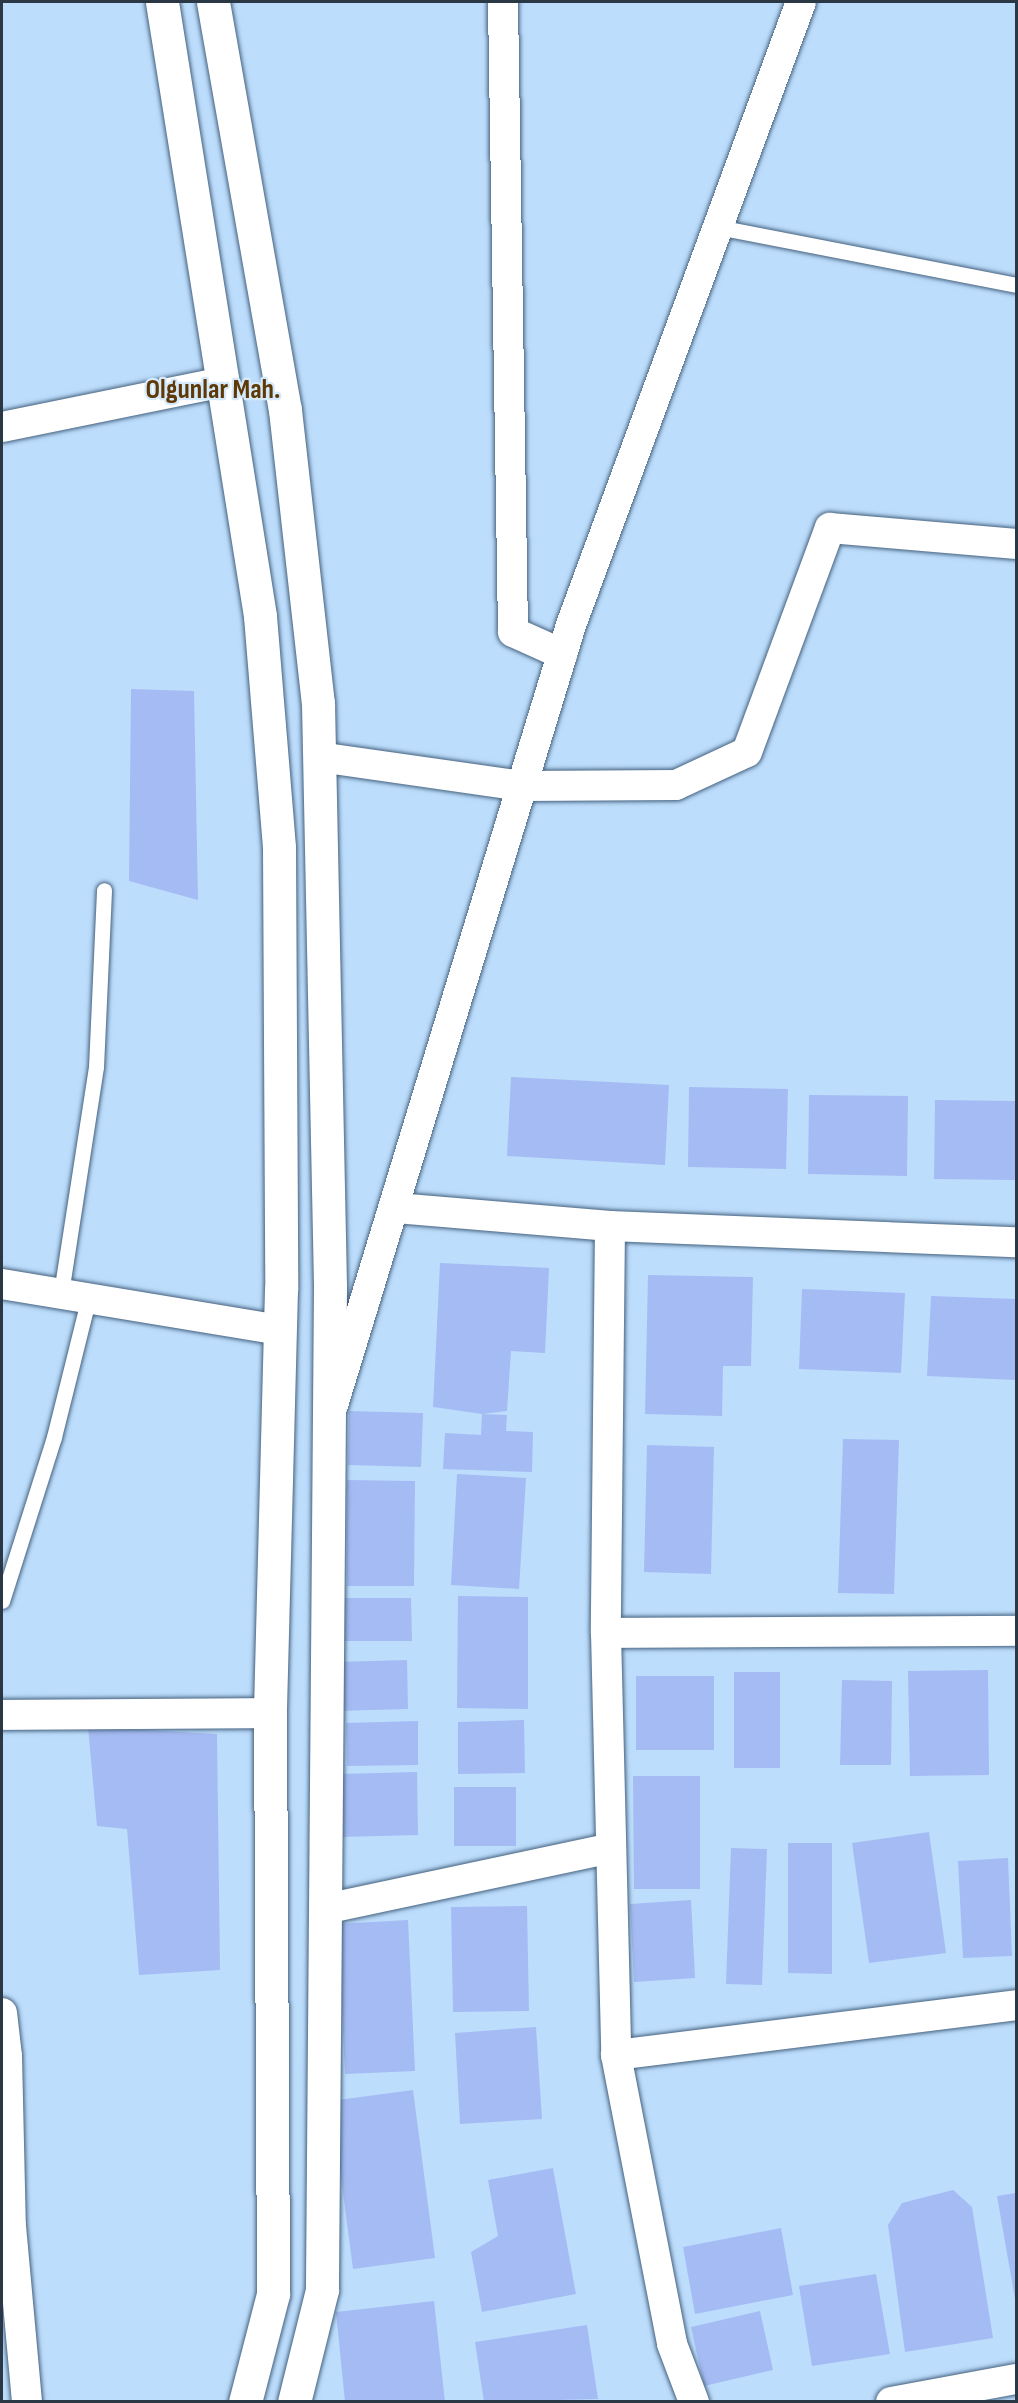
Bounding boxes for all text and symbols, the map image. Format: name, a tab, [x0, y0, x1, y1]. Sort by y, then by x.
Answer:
district label: Olgunlar Mah.	[146, 373, 280, 407]

